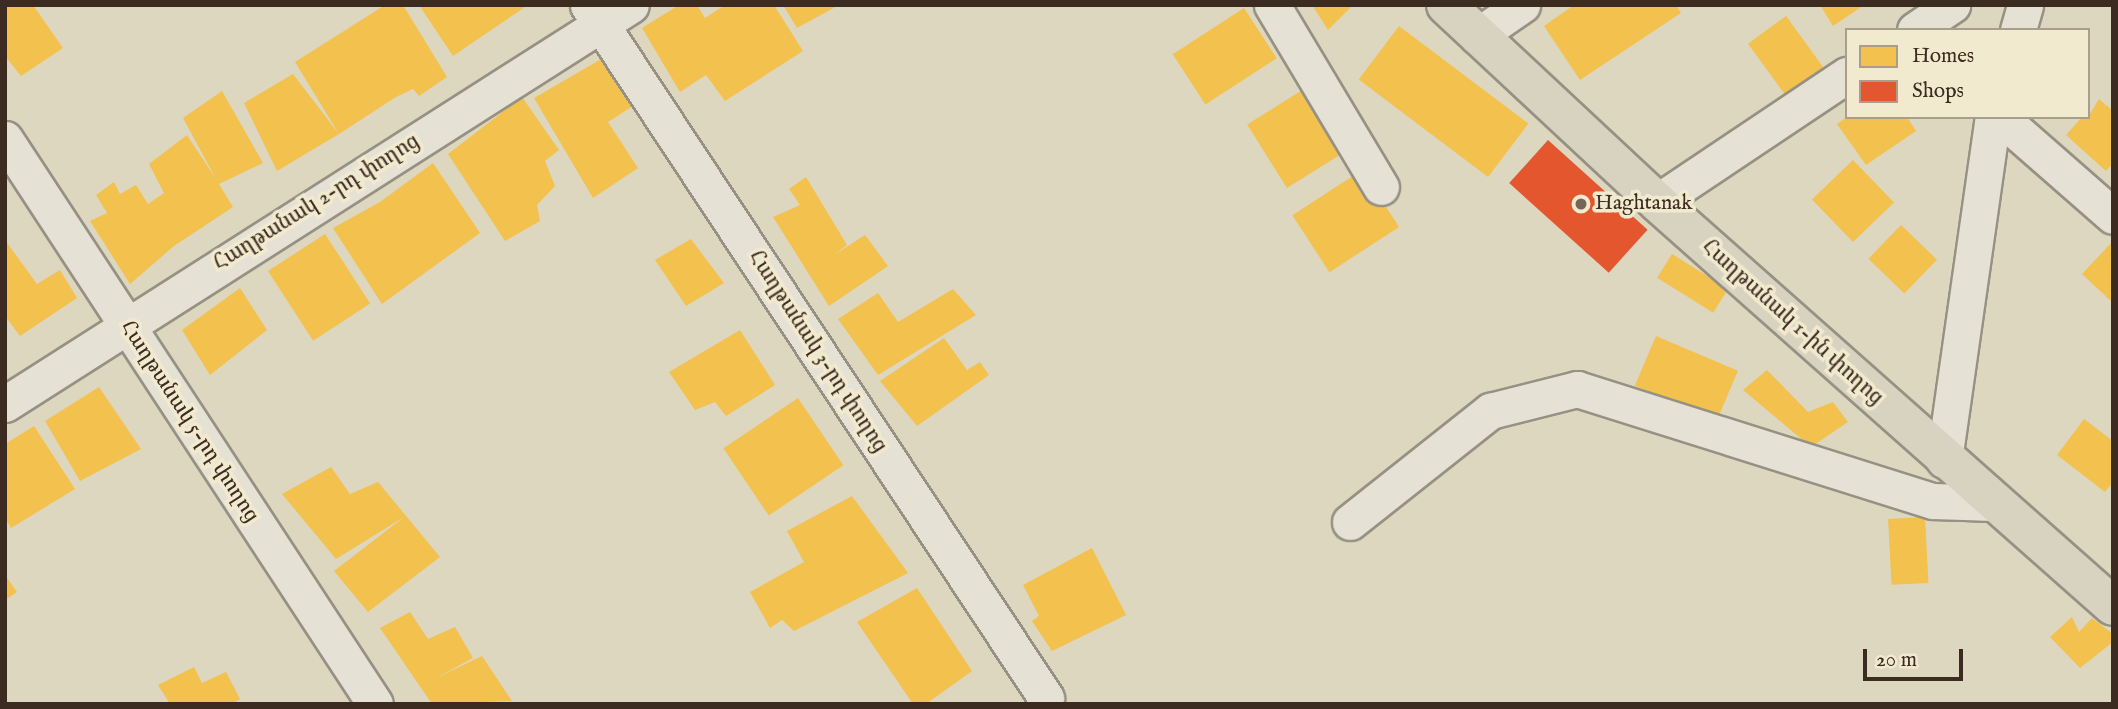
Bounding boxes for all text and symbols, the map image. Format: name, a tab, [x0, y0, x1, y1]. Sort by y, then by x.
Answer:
legend	[1845, 28, 2090, 119]
text: Homes	[1912, 43, 1974, 70]
text: Shops	[1912, 78, 1964, 105]
street label: Հաղթանակ 2-րդ փողոց	[209, 129, 425, 277]
place label: Haghtanak	[1595, 191, 1692, 217]
marker: Haghtanak	[1573, 196, 1589, 212]
street label: Հաղթանակ 1-ին փողոց	[1696, 235, 1888, 411]
street label: Հաղթանակ 3-րդ փողոց	[742, 246, 892, 458]
street label: Հաղթանակ 5-րդ փողոց	[114, 316, 264, 528]
scale bar	[1866, 636, 1966, 680]
text: 20 m	[1876, 647, 1917, 674]

